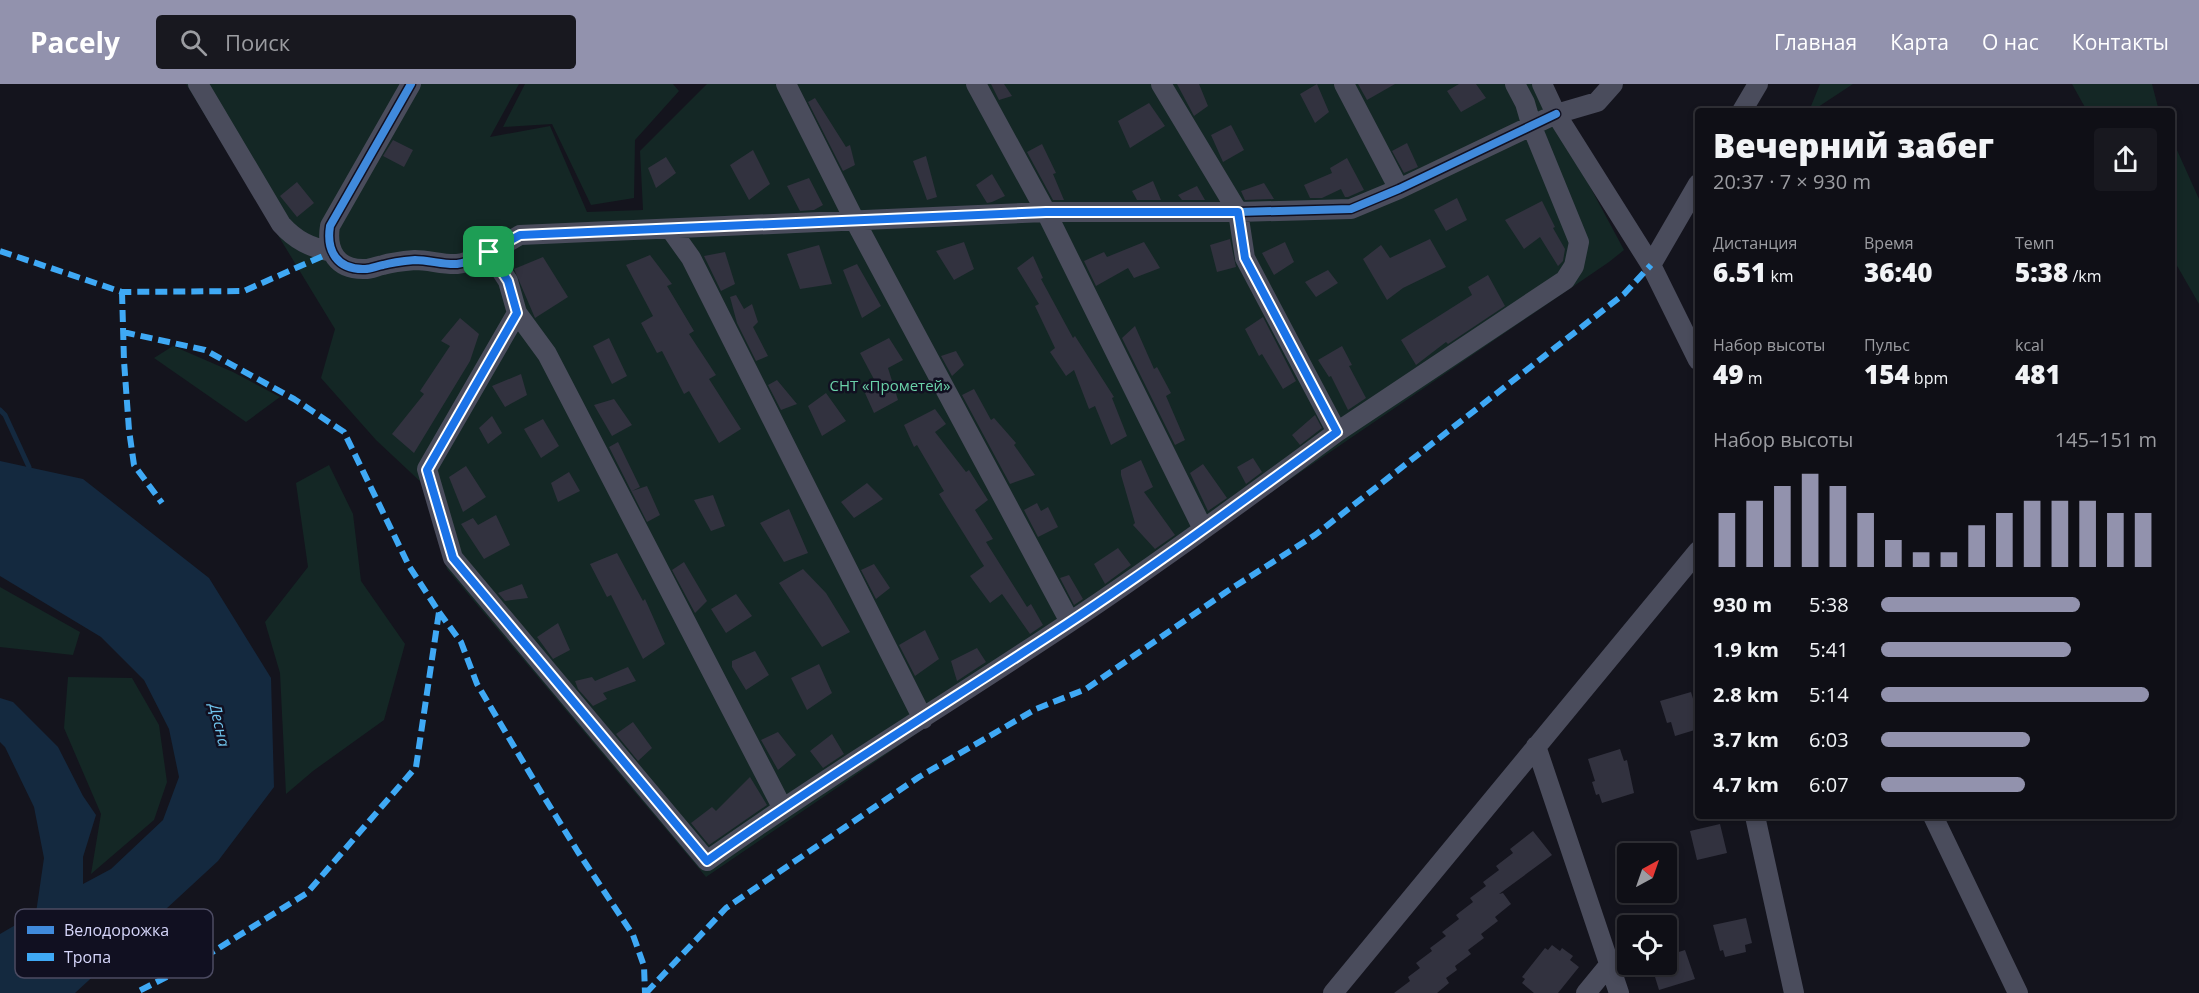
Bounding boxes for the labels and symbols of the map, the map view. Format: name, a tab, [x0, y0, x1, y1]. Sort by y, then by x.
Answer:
pin	[463, 226, 514, 277]
park label: СНТ «Прометей»	[829, 375, 951, 395]
water label: Десна	[204, 699, 236, 749]
north arrow	[1617, 843, 1677, 903]
legend	[15, 909, 213, 978]
text: Велодорожка	[64, 919, 169, 941]
text: Тропа	[64, 946, 111, 968]

